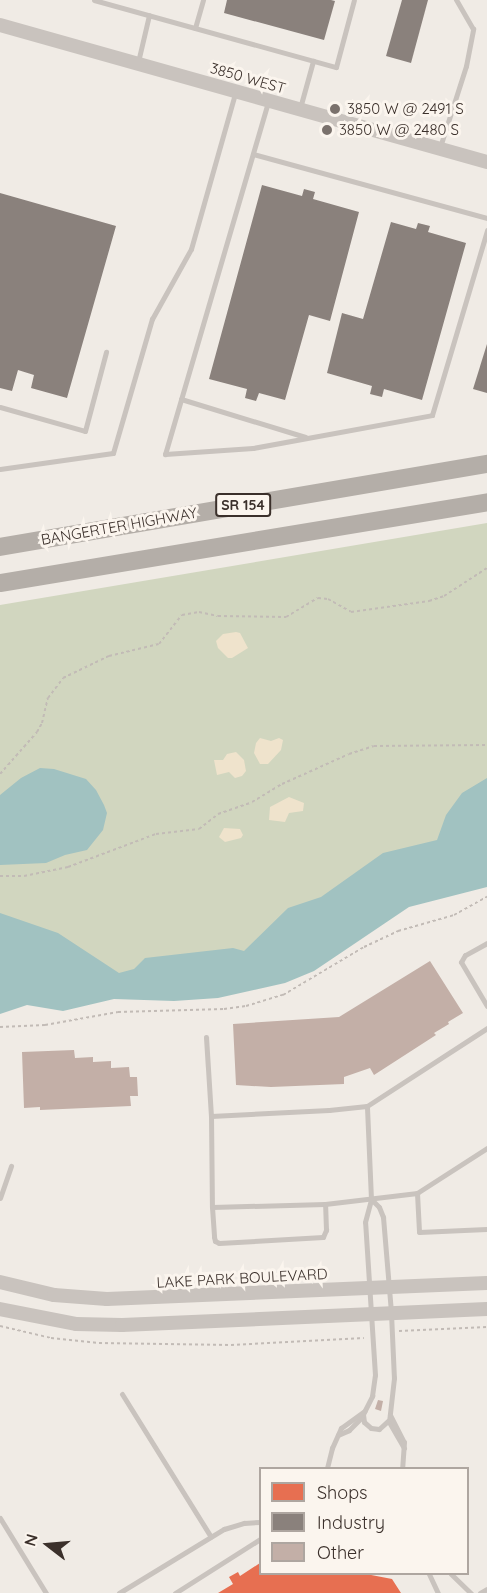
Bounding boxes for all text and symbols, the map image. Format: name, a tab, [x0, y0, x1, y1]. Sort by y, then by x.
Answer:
street label: 3850 WEST	[208, 59, 288, 97]
place label: 3850 W @ 2491 S	[347, 100, 464, 118]
marker: 3850 W @ 2491 S	[328, 102, 342, 116]
place label: 3850 W @ 2480 S	[339, 121, 459, 139]
marker: 3850 W @ 2480 S	[320, 123, 334, 137]
road number: SR 154	[214, 494, 272, 516]
street label: BANGERTER HIGHWAY	[40, 503, 198, 549]
street label: LAKE PARK BOULEVARD	[156, 1265, 328, 1291]
legend	[259, 1467, 469, 1575]
text: Shops	[317, 1481, 368, 1504]
text: Industry	[317, 1511, 385, 1534]
north arrow	[18, 1515, 78, 1575]
text: N	[19, 1532, 42, 1548]
text: Other	[317, 1541, 364, 1564]

